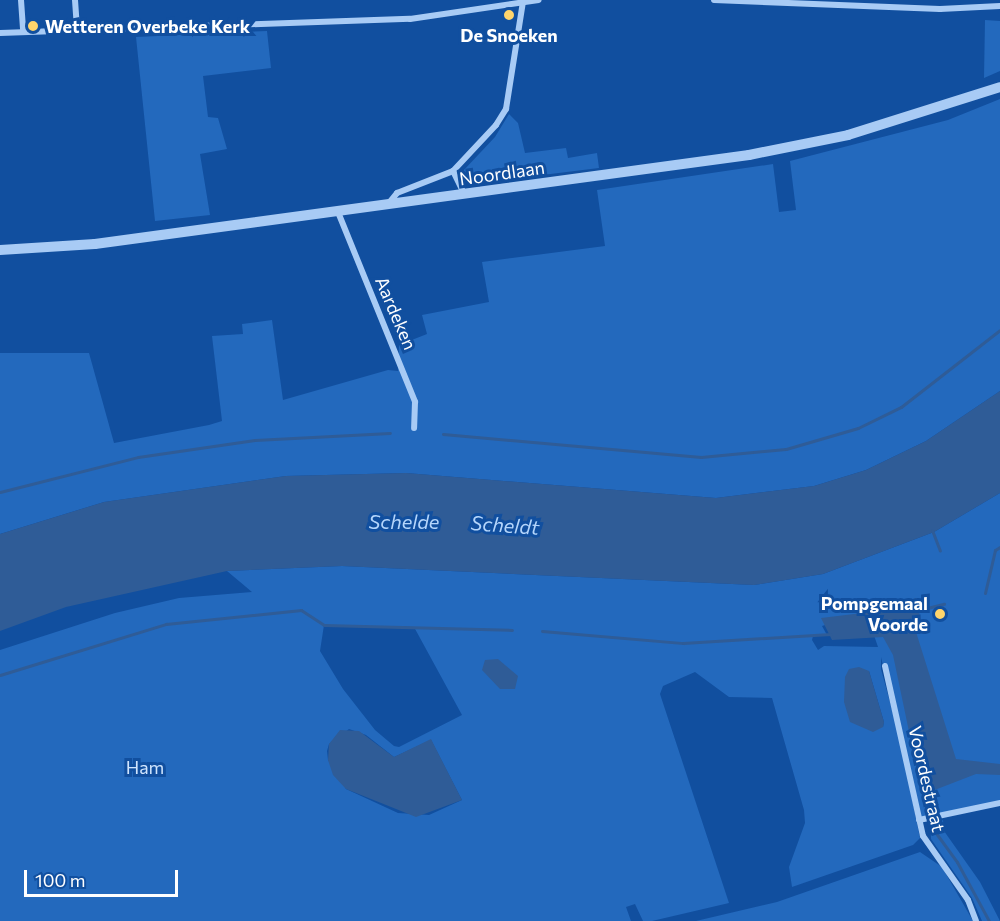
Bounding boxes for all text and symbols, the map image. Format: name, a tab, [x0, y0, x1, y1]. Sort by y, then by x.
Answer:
marker: De Snoeken	[502, 8, 516, 22]
place label: Wetteren Overbeke Kerk	[45, 15, 250, 37]
marker: Wetteren Overbeke Kerk	[26, 19, 40, 33]
place label: De Snoeken	[460, 24, 558, 46]
street label: Noordlaan	[458, 156, 546, 190]
street label: Aardeken	[371, 273, 421, 353]
water label: Schelde	[369, 509, 439, 533]
water label: Scheldt	[470, 511, 540, 539]
place label: Pompgemaal Voorde	[821, 593, 928, 636]
marker: Pompgemaal Voorde	[933, 607, 947, 621]
street label: Voordestraat	[904, 724, 950, 834]
park label: Ham	[126, 756, 164, 778]
scale bar	[27, 858, 182, 896]
text: 100 m	[35, 869, 85, 891]

